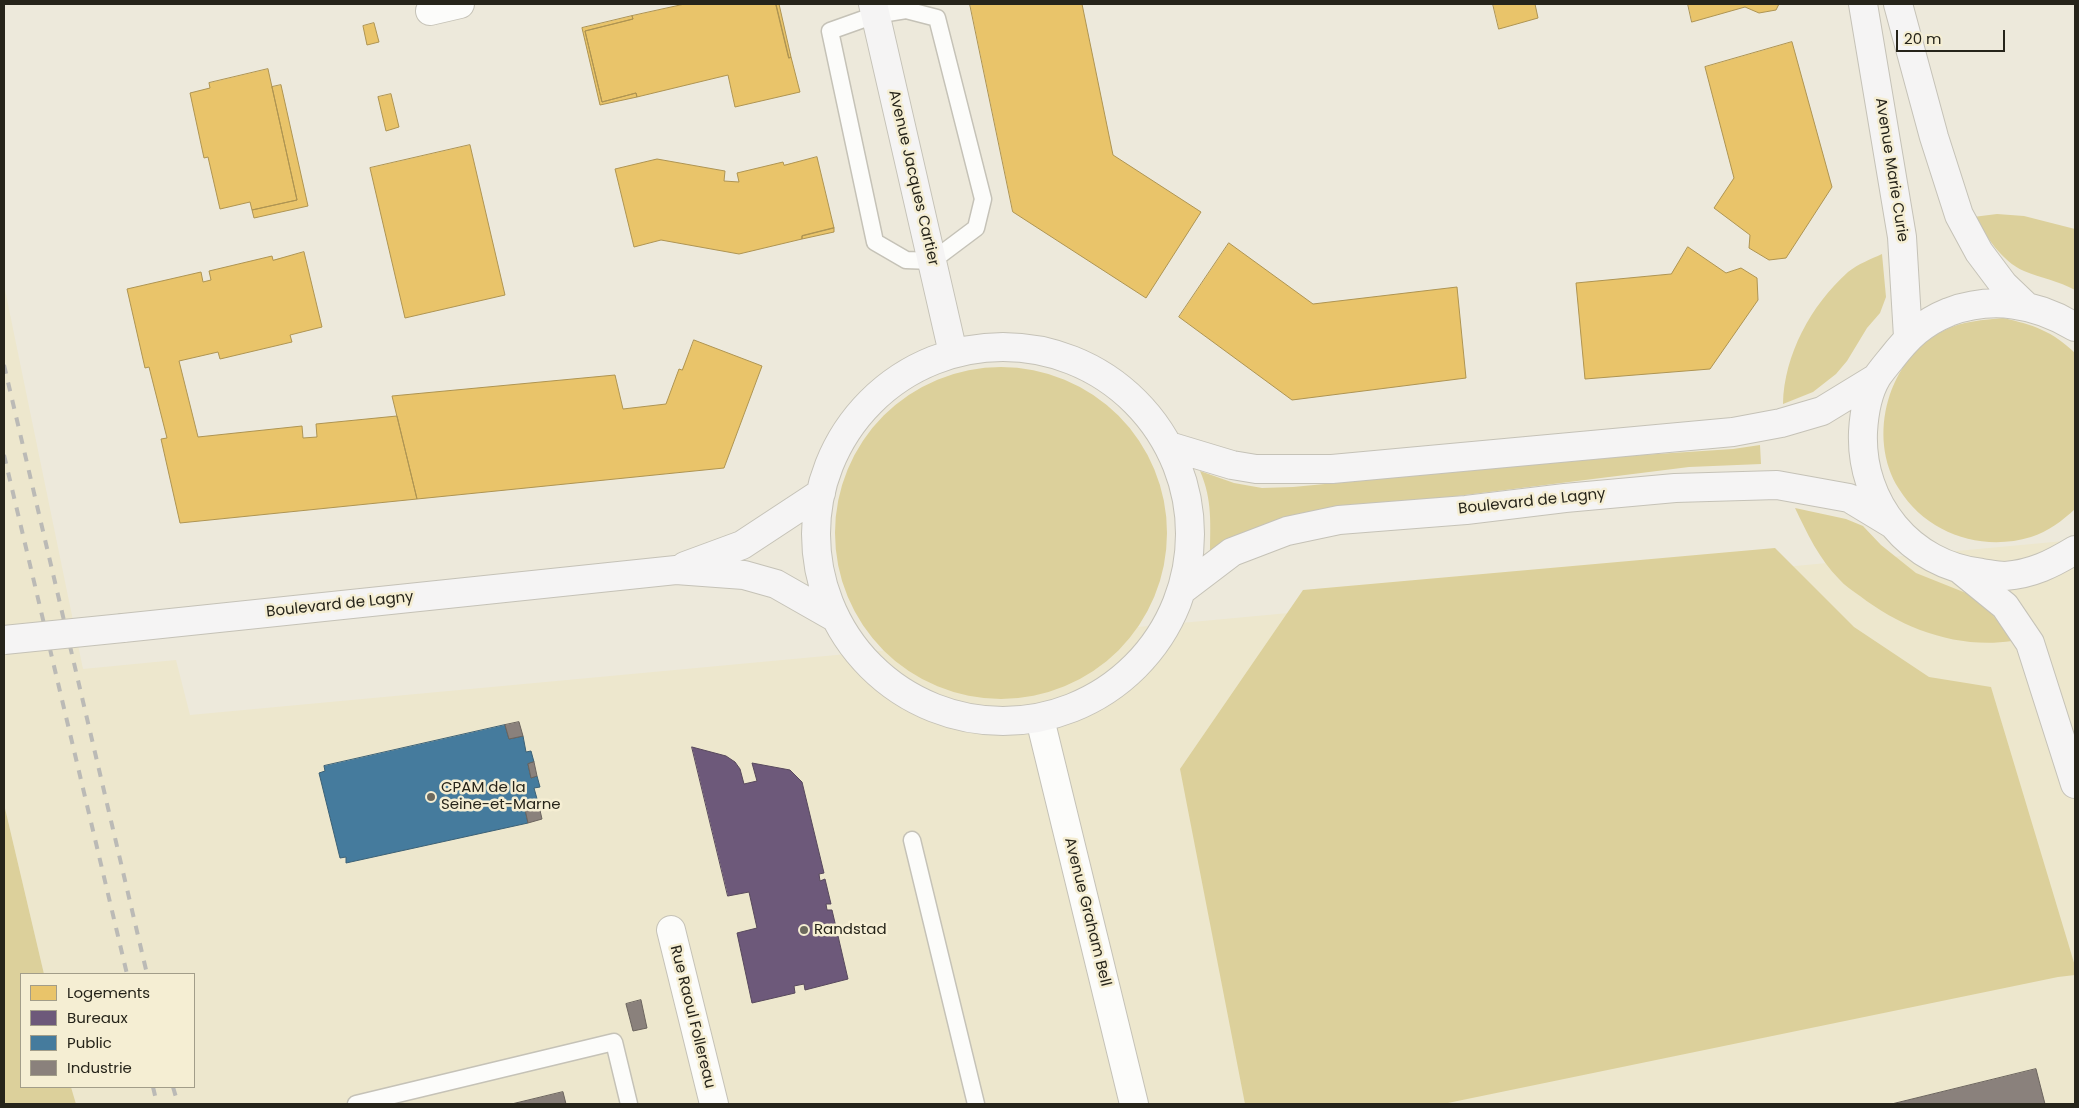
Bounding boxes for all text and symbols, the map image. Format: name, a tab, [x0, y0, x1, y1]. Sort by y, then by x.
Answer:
scale bar	[1899, 20, 2008, 52]
text: 20 m	[1904, 28, 1942, 49]
street label: Avenue Jacques Cartier	[884, 88, 942, 268]
street label: Avenue Marie Curie	[1871, 97, 1911, 243]
street label: Boulevard de Lagny	[1457, 485, 1607, 519]
street label: Boulevard de Lagny	[265, 588, 415, 622]
place label: CPAM de la Seine-et-Marne	[441, 779, 561, 814]
marker: CPAM de la Seine-et-Marne	[425, 791, 437, 803]
street label: Avenue Graham Bell	[1060, 836, 1114, 988]
place label: Randstad	[814, 921, 887, 939]
marker: Randstad	[798, 924, 810, 936]
street label: Rue Raoul Follereau	[666, 944, 718, 1090]
legend	[20, 973, 195, 1088]
text: Logements	[67, 982, 150, 1003]
text: Bureaux	[67, 1007, 128, 1028]
text: Public	[67, 1032, 112, 1053]
text: Industrie	[67, 1057, 132, 1078]

